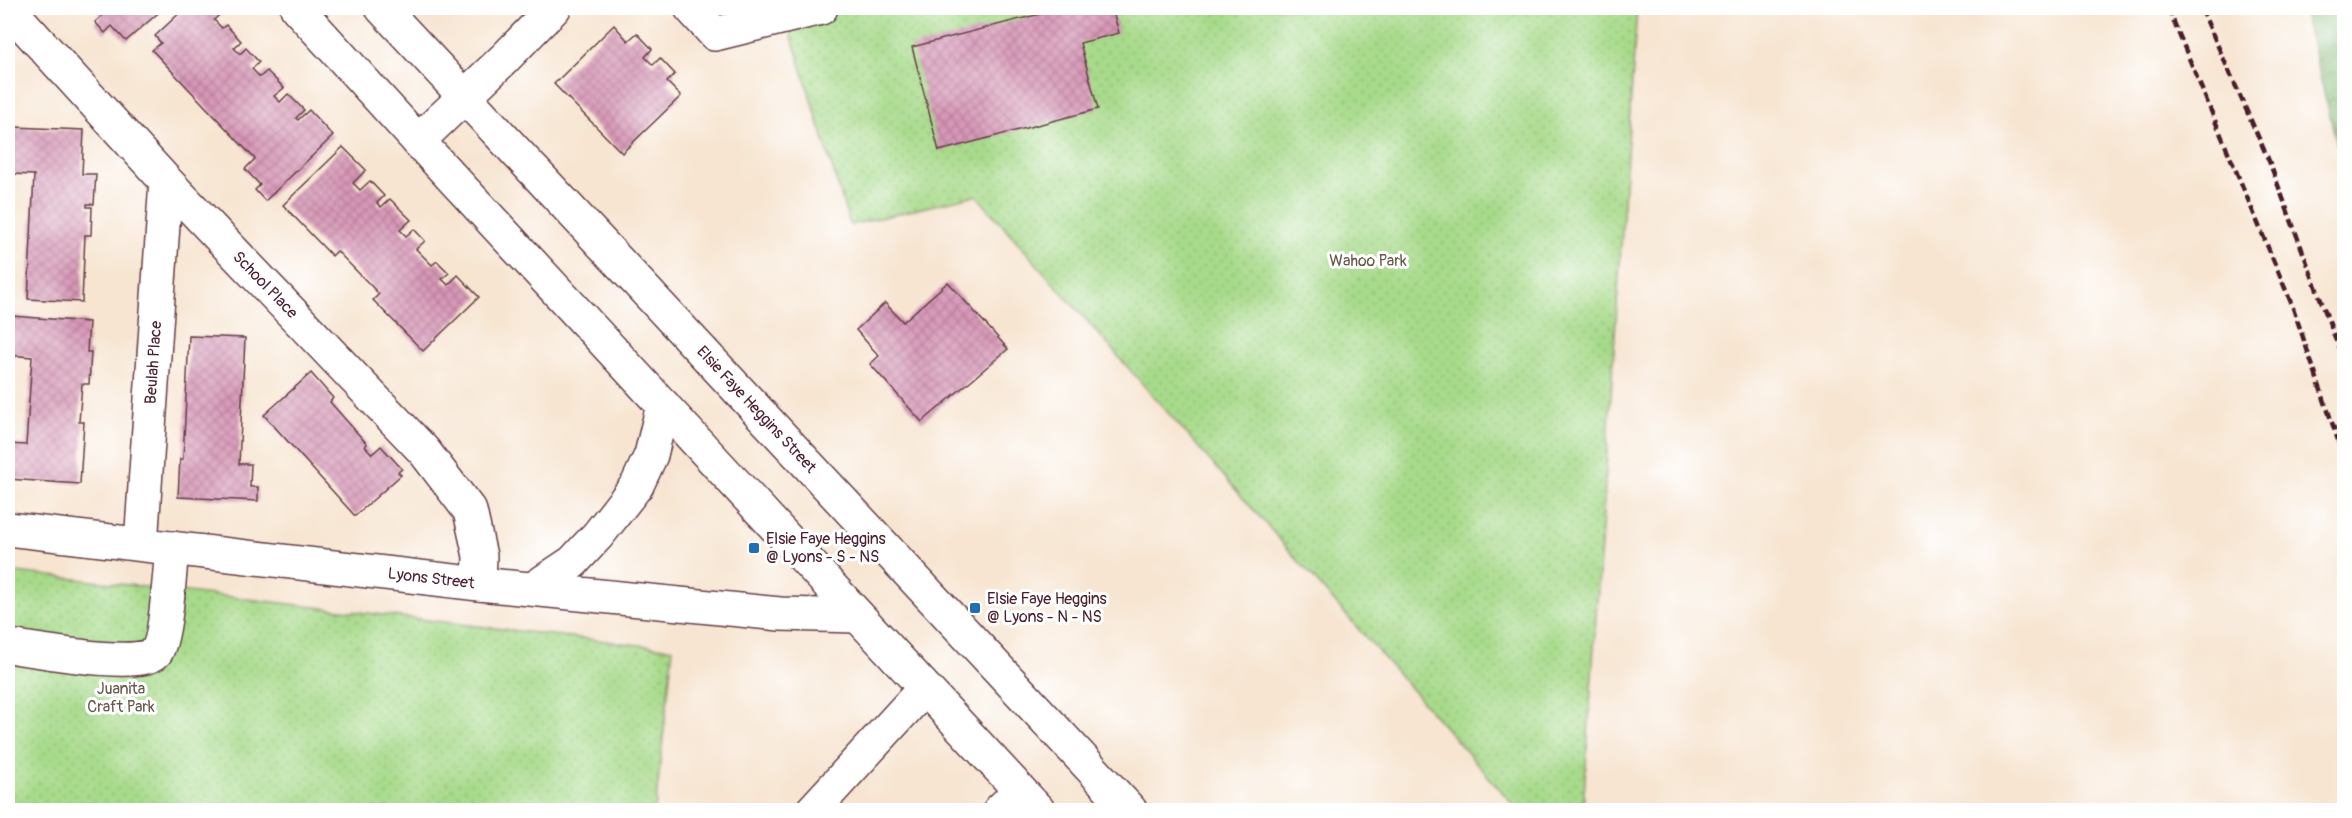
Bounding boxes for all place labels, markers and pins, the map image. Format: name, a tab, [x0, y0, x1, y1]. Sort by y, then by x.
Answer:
place label: Elsie Faye Heggins @ Lyons - S - NS	[766, 529, 886, 567]
marker: Elsie Faye Heggins @ Lyons - S - NS	[747, 541, 761, 555]
place label: Elsie Faye Heggins @ Lyons - N - NS	[987, 589, 1107, 627]
marker: Elsie Faye Heggins @ Lyons - N - NS	[968, 601, 982, 615]

